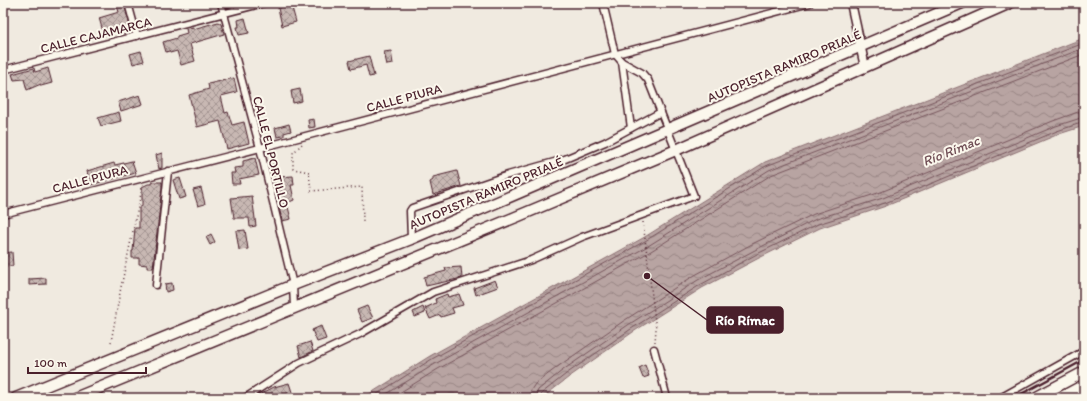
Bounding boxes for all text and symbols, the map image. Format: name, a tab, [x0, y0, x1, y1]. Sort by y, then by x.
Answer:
street label: CALLE CAJAMARCA	[39, 14, 154, 56]
street label: AUTOPISTA RAMIRO PRIALÉ	[705, 27, 863, 105]
street label: CALLE PIURA	[365, 81, 444, 115]
street label: CALLE EL PORTILLO	[250, 95, 292, 209]
water label: Río Rímac	[920, 131, 983, 170]
street label: AUTOPISTA RAMIRO PRIALÉ	[407, 154, 565, 232]
street label: CALLE PIURA	[51, 162, 130, 196]
callout: Río Rímac	[707, 307, 783, 333]
text: Río Rímac	[715, 312, 775, 329]
scale bar	[28, 349, 146, 375]
text: 100 m	[34, 356, 67, 370]

